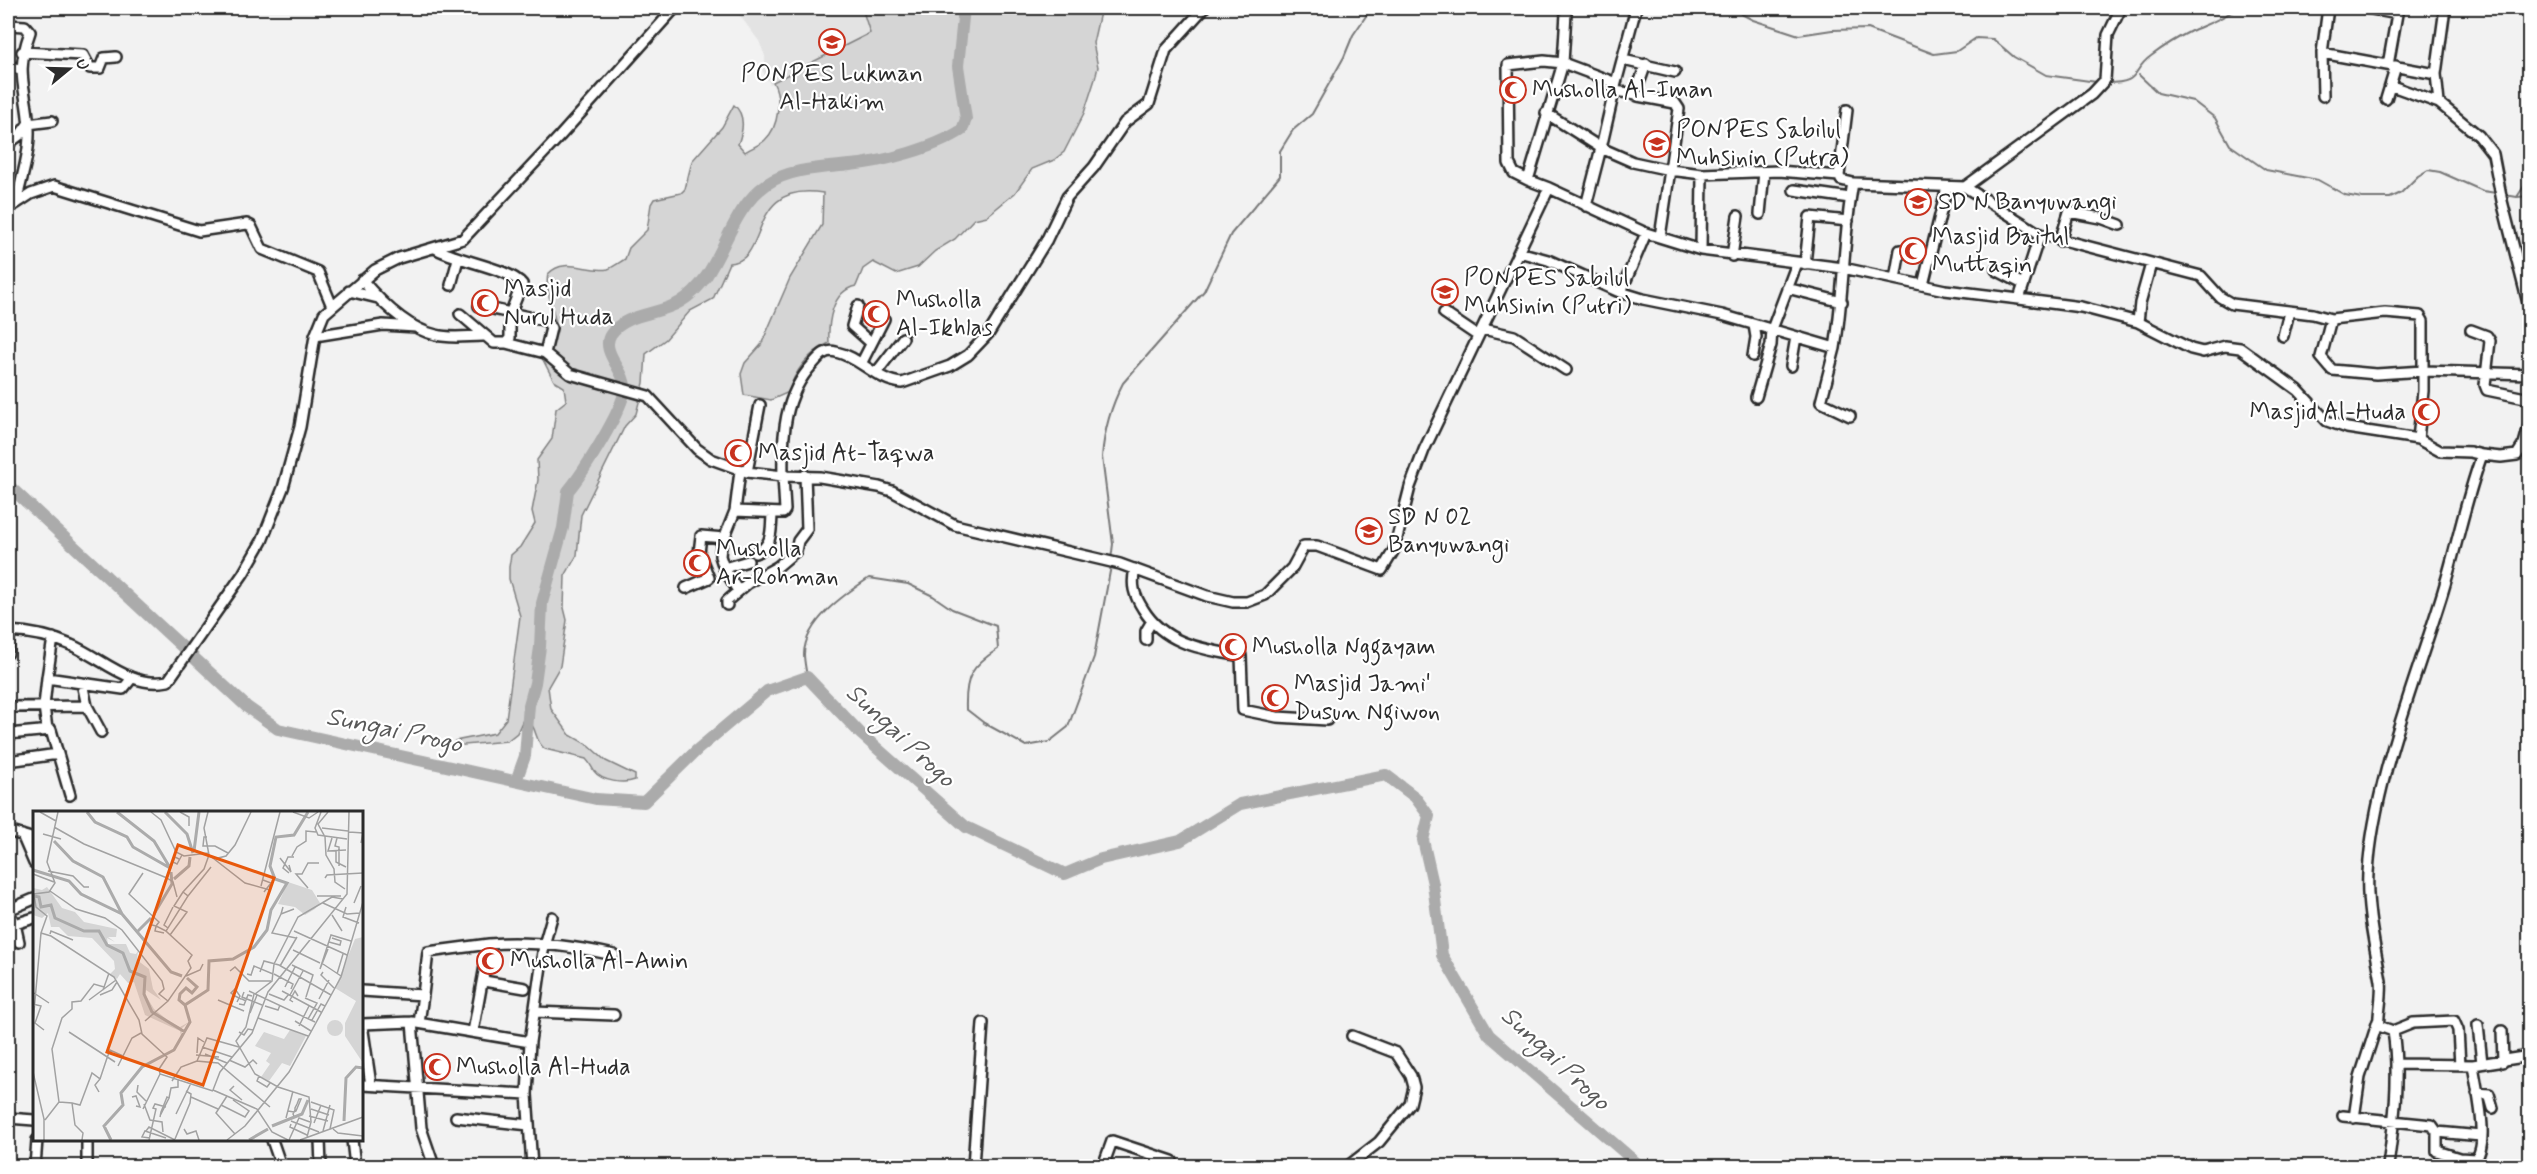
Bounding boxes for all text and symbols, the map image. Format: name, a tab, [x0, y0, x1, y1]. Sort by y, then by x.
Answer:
school or university icon: PONPES Lukman Al-Hakim	[817, 27, 847, 57]
north arrow	[39, 39, 99, 99]
text: U	[70, 56, 93, 73]
place label: PONPES Lukman Al-Hakim	[741, 59, 923, 118]
mosque icon: Musholla Al-Iman	[1498, 75, 1528, 105]
place label: Musholla Al-Iman	[1532, 75, 1713, 106]
place label: PONPES Sabilul Muhsinin (Putra)	[1676, 115, 1849, 174]
school or university icon: PONPES Sabilul Muhsinin (Putra)	[1642, 129, 1672, 159]
school or university icon: SD N Banyuwangi	[1903, 187, 1933, 217]
place label: SD N Banyuwangi	[1938, 187, 2117, 220]
place label: Masjid Baitul Muttaqin	[1932, 222, 2069, 281]
mosque icon: Masjid Baitul Muttaqin	[1898, 236, 1928, 266]
place label: PONPES Sabilul Muhsinin (Putri)	[1464, 263, 1632, 322]
place label: Masjid Nurul Huda	[504, 274, 614, 333]
school or university icon: PONPES Sabilul Muhsinin (Putri)	[1430, 277, 1460, 307]
place label: Musholla Al-Ikhlas	[896, 285, 993, 344]
mosque icon: Masjid Nurul Huda	[470, 288, 500, 318]
mosque icon: Musholla Al-Ikhlas	[861, 299, 891, 329]
place label: Masjid Al-Huda	[2250, 397, 2406, 428]
mosque icon: Masjid Al-Huda	[2411, 397, 2441, 427]
mosque icon: Masjid At-Taqwa	[723, 438, 753, 468]
place label: Masjid At-Taqwa	[758, 438, 935, 469]
place label: SD N 02 Banyuwangi	[1388, 502, 1509, 563]
school or university icon: SD N 02 Banyuwangi	[1354, 516, 1384, 546]
place label: Musholla Ar-Rohman	[716, 534, 839, 593]
mosque icon: Musholla Ar-Rohman	[682, 548, 712, 578]
mosque icon: Musholla Nggayam	[1218, 632, 1248, 662]
place label: Musholla Nggayam	[1252, 632, 1436, 666]
place label: Masjid Jami' Dusun Ngiwon	[1294, 669, 1440, 731]
water label: Sungai Progo	[836, 676, 963, 798]
mosque icon: Masjid Jami' Dusun Ngiwon	[1260, 683, 1290, 713]
water label: Sungai Progo	[322, 700, 466, 764]
inset map	[33, 811, 363, 1141]
mosque icon: Musholla Al-Amin	[475, 946, 505, 976]
place label: Musholla Al-Amin	[510, 946, 688, 977]
water label: Sungai Progo	[1491, 999, 1618, 1121]
mosque icon: Musholla Al-Huda	[422, 1052, 452, 1082]
place label: Musholla Al-Huda	[456, 1052, 631, 1083]

